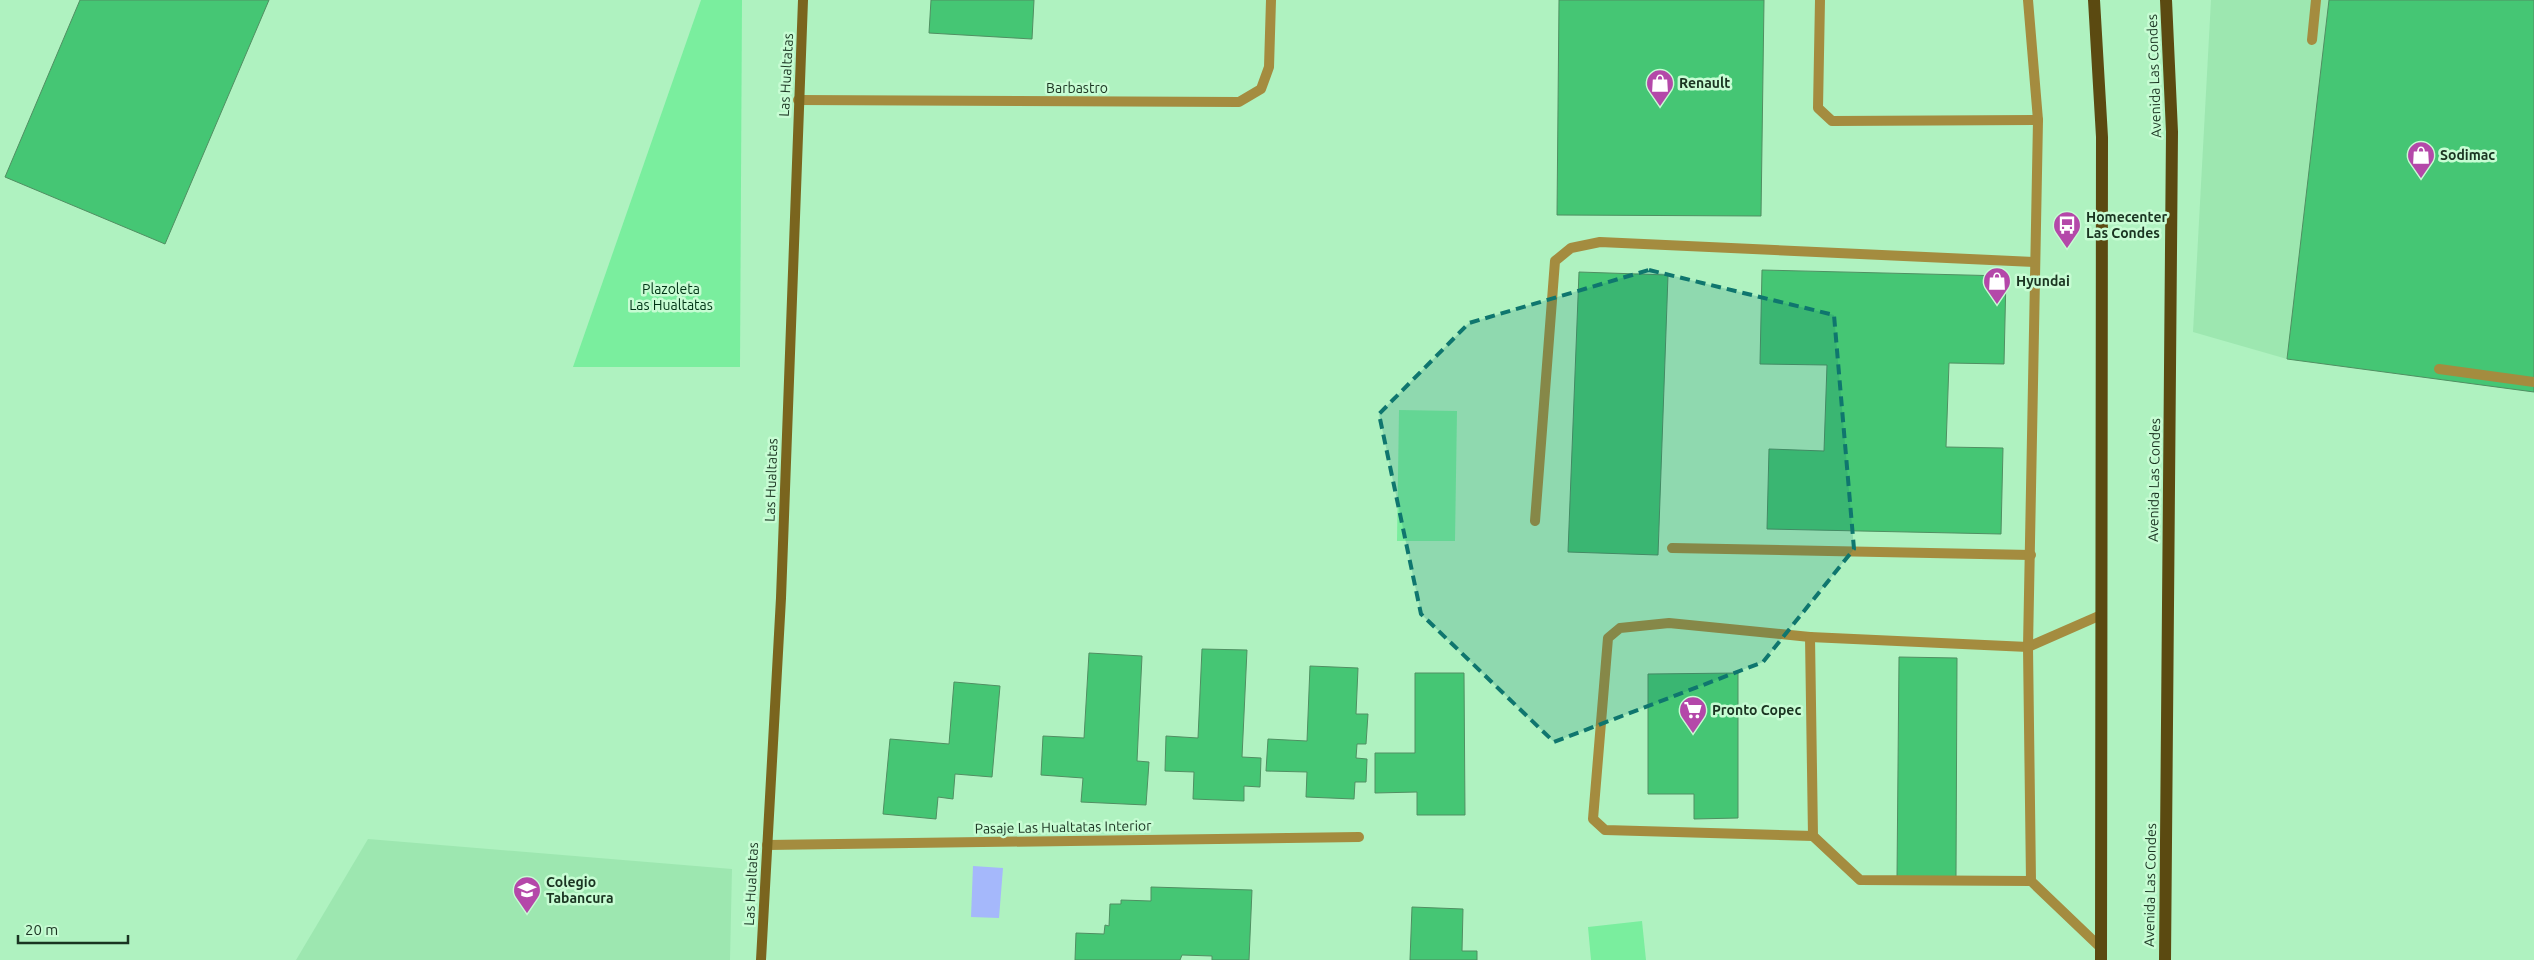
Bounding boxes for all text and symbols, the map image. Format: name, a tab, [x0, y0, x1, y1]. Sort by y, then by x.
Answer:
street label: Avenida Las Condes	[2144, 14, 2164, 138]
street label: Las Hualtatas	[776, 33, 796, 117]
shop icon: Renault	[1645, 68, 1675, 107]
place label: Renault	[1679, 75, 1730, 91]
street label: Barbastro	[1046, 80, 1108, 96]
shop icon: Sodimac	[2406, 140, 2436, 179]
place label: Sodimac	[2440, 147, 2495, 163]
place label: Homecenter Las Condes	[2086, 209, 2167, 241]
bus stop icon: Homecenter Las Condes	[2052, 210, 2082, 249]
shop icon: Hyundai	[1982, 266, 2012, 305]
place label: Hyundai	[2016, 273, 2070, 289]
park label: Plazoleta Las Hualtatas	[629, 281, 713, 313]
street label: Avenida Las Condes	[2145, 418, 2163, 542]
street label: Las Hualtatas	[762, 438, 780, 522]
supermarket icon: Pronto Copec	[1678, 695, 1708, 734]
place label: Pronto Copec	[1712, 702, 1801, 718]
street label: Pasaje Las Hualtatas Interior	[974, 817, 1152, 837]
street label: Avenida Las Condes	[2141, 823, 2159, 947]
street label: Las Hualtatas	[741, 842, 761, 926]
place label: Colegio Tabancura	[546, 874, 614, 906]
school or university icon: Colegio Tabancura	[512, 875, 542, 914]
scale bar	[18, 912, 128, 944]
text: 20 m	[25, 921, 58, 938]

